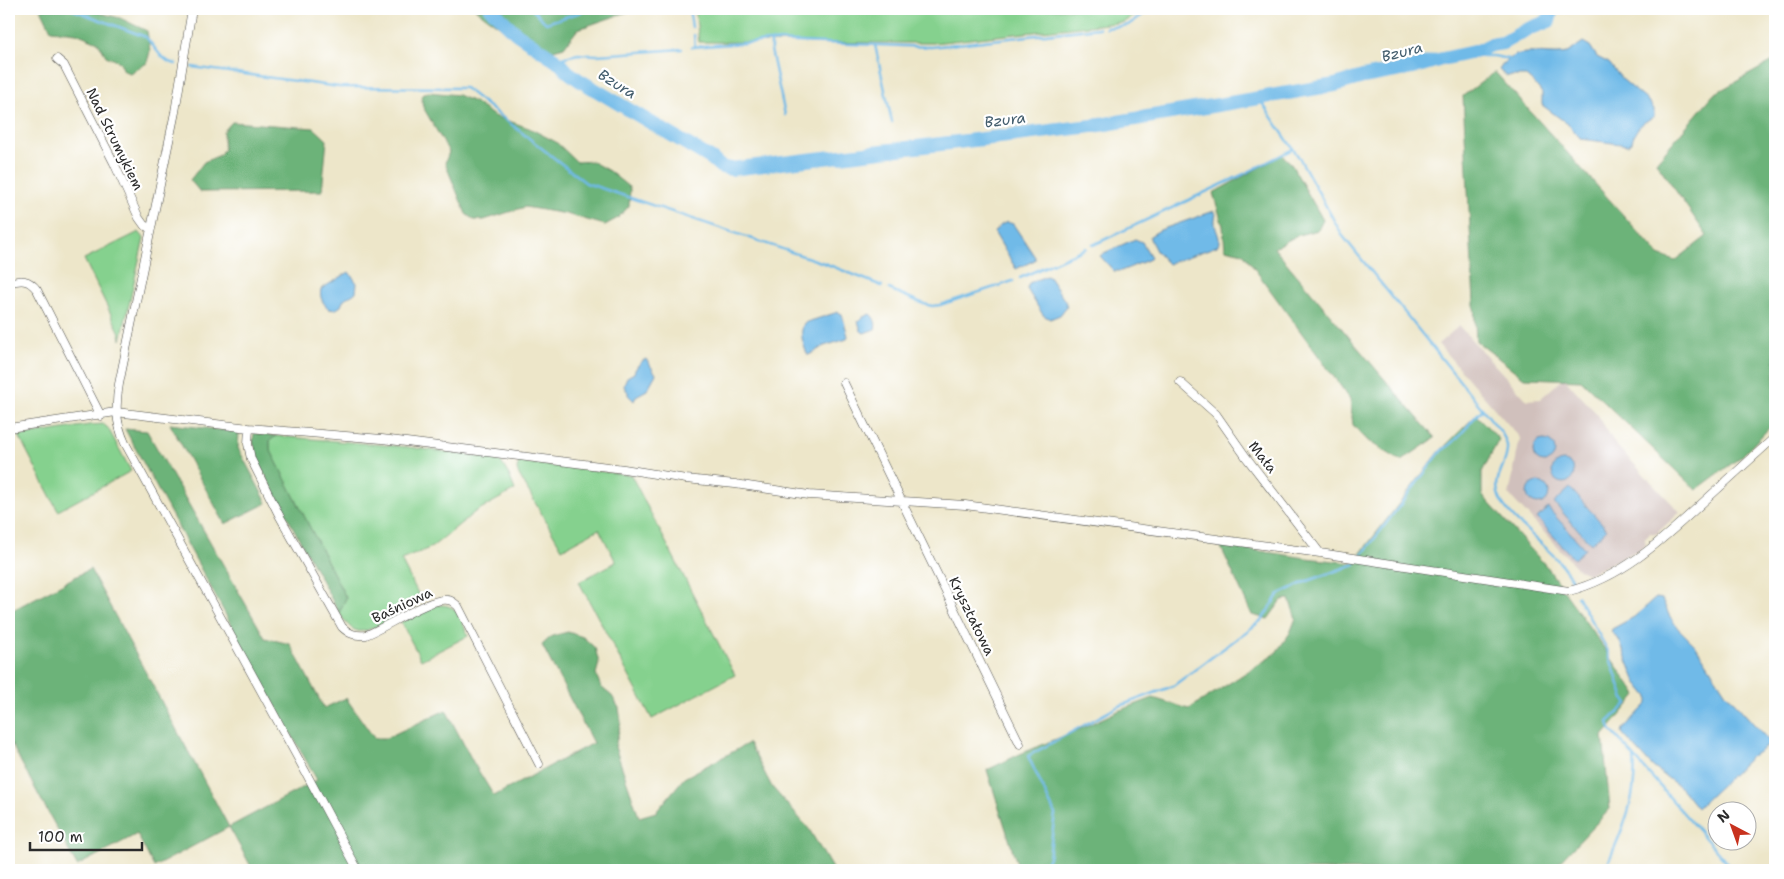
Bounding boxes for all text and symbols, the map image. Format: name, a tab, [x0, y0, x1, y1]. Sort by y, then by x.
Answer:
water label: Bzura	[1379, 37, 1425, 67]
water label: Bzura	[594, 64, 640, 104]
street label: Nad Strumykiem	[82, 85, 148, 193]
water label: Bzura	[983, 108, 1027, 132]
street label: Mała	[1245, 437, 1281, 477]
street label: Kryształowa	[945, 574, 999, 659]
street label: Baśniowa	[369, 583, 435, 627]
north arrow	[1706, 802, 1756, 852]
text: N	[1713, 806, 1734, 827]
scale bar	[30, 819, 142, 851]
text: 100 m	[38, 827, 83, 847]

